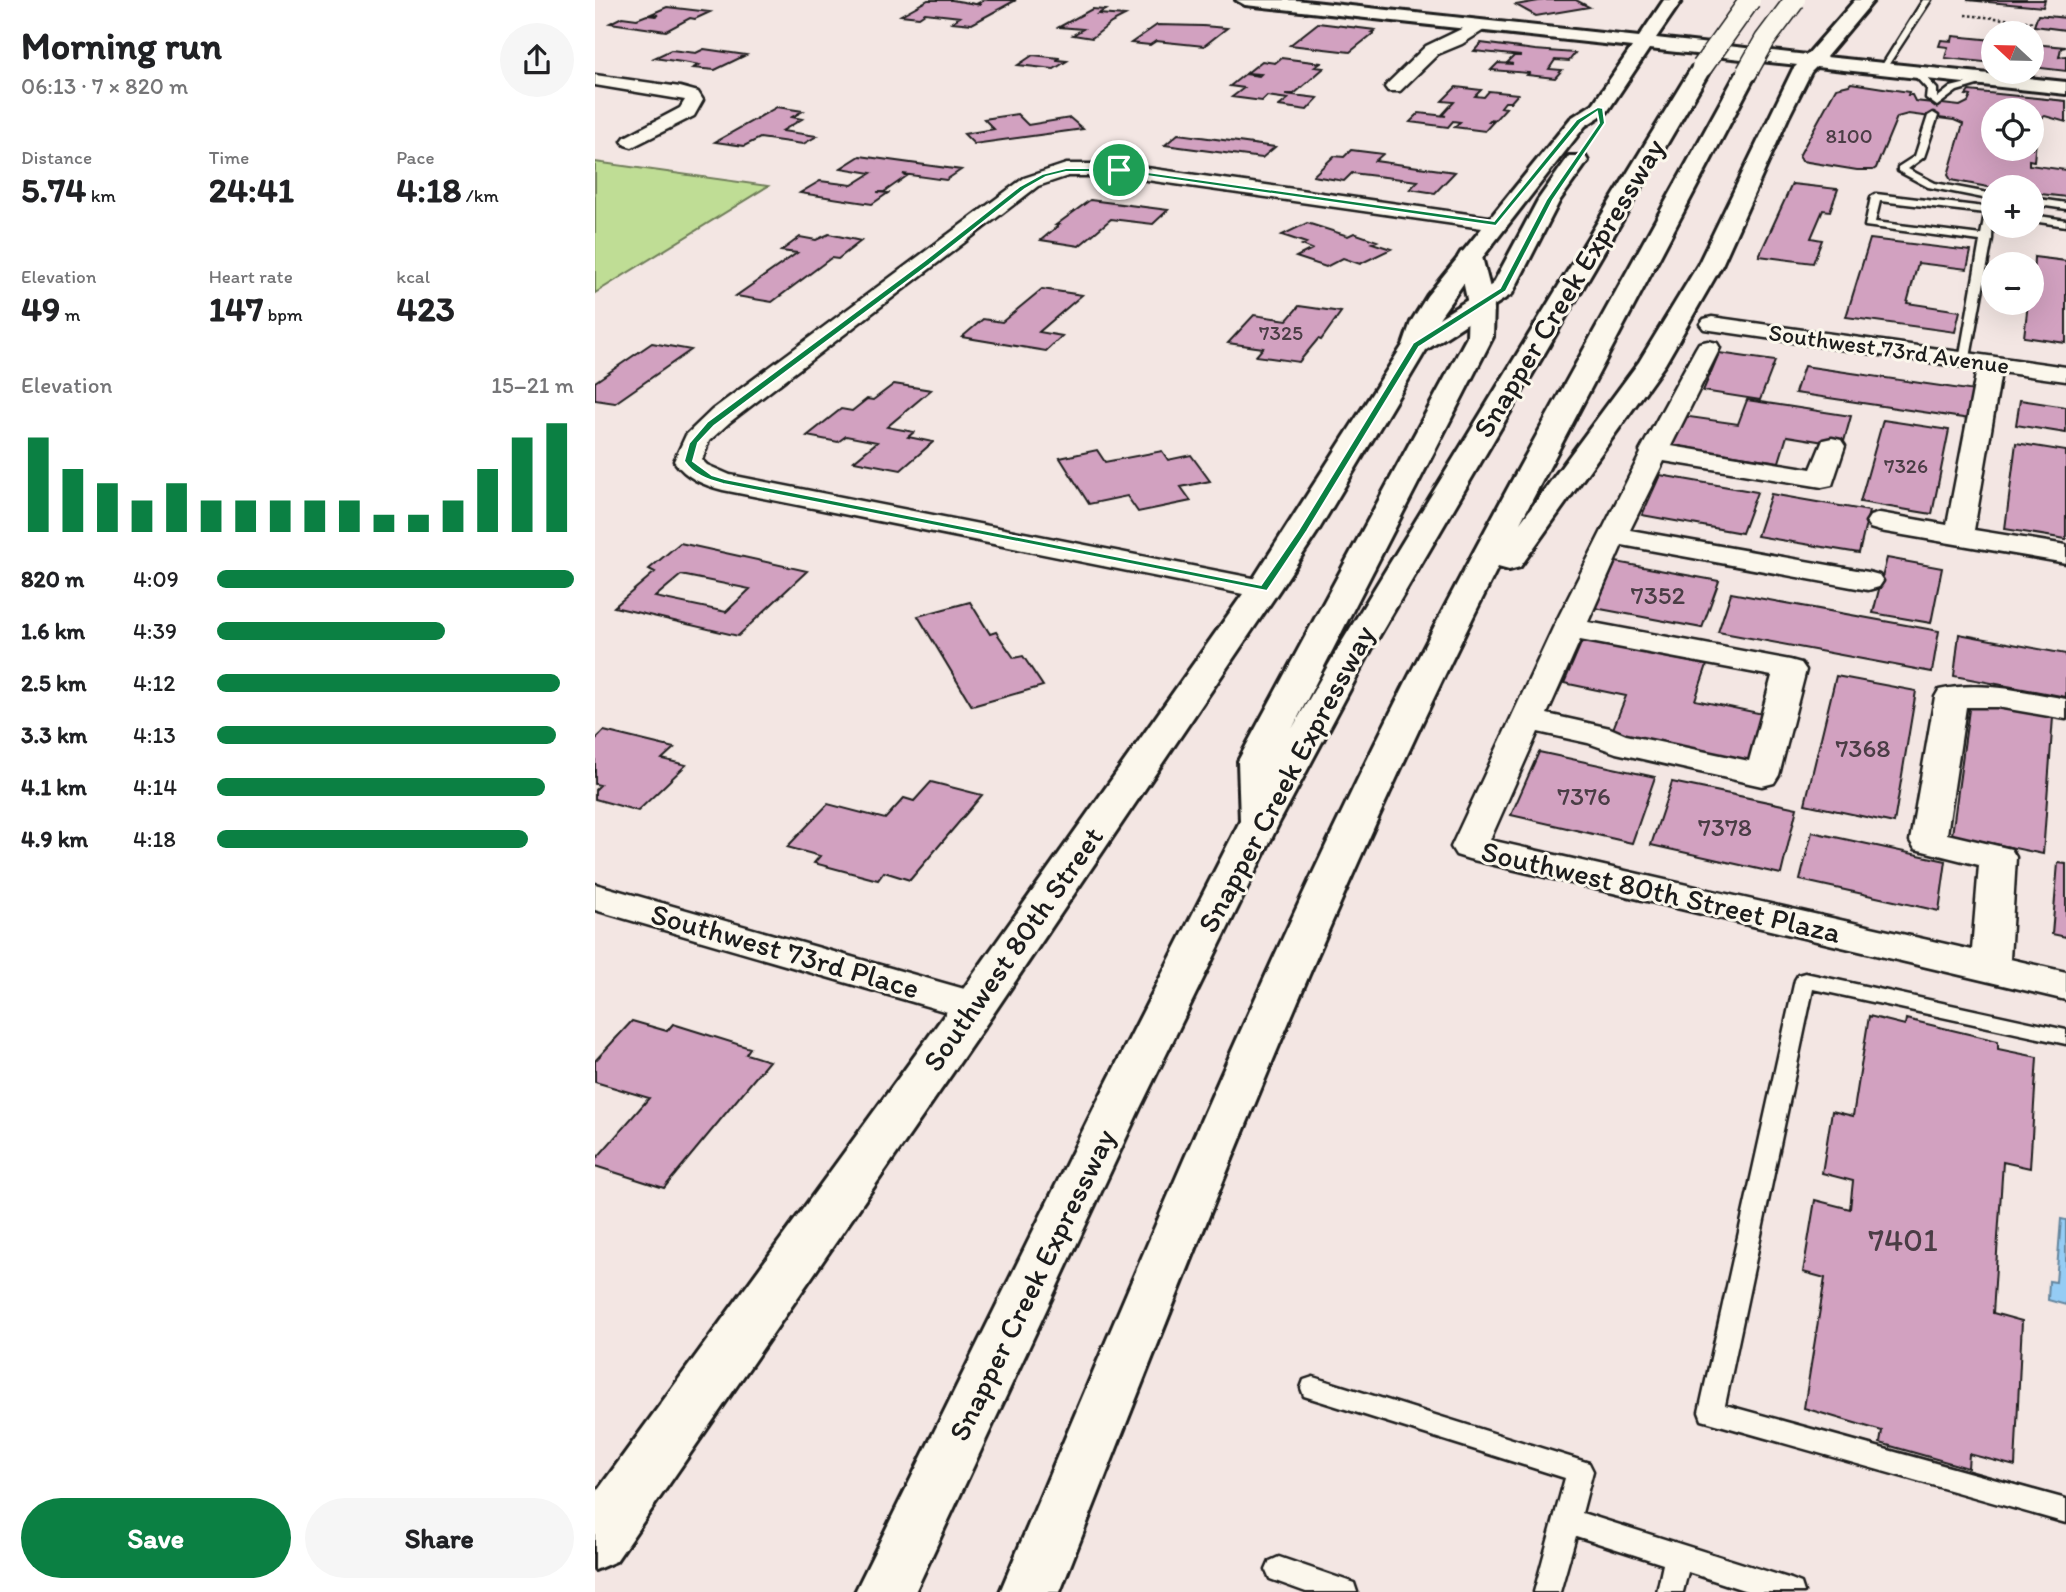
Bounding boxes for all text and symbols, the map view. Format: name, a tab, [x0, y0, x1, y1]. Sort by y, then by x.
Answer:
north arrow	[1981, 21, 2044, 84]
map controls	[1981, 21, 2044, 315]
text: Morning run	[21, 23, 222, 69]
button: share	[500, 23, 574, 97]
text: 06:13 · 7 × 820 m	[21, 72, 188, 100]
button: locate	[1981, 98, 2044, 161]
house number: 8100	[1825, 123, 1873, 148]
street label: Snapper Creek Expressway	[1464, 131, 1673, 444]
pin	[1089, 140, 1149, 200]
text: Distance	[21, 146, 92, 169]
text: Time	[209, 146, 249, 169]
text: Pace	[396, 146, 434, 169]
icon: arrive	[1100, 151, 1138, 189]
text: 5.74	[21, 169, 86, 211]
text: 24:41	[209, 169, 294, 211]
text: 4:18	[396, 169, 461, 211]
button: +	[1981, 175, 2044, 238]
text: km	[86, 184, 116, 207]
text: /km	[461, 184, 499, 207]
button: −	[1981, 252, 2044, 315]
text: Elevation	[21, 265, 97, 288]
text: Heart rate	[209, 265, 293, 288]
text: kcal	[396, 265, 430, 288]
text: 49	[21, 288, 60, 330]
text: 147	[209, 288, 263, 330]
text: 423	[396, 288, 455, 330]
text: m	[60, 303, 81, 326]
text: bpm	[263, 303, 303, 326]
street label: Southwest 73rd Avenue	[1767, 317, 2011, 380]
house number: 7325	[1259, 320, 1303, 345]
text: Elevation	[21, 371, 112, 399]
text: 15–21 m	[491, 371, 574, 399]
house number: 7326	[1884, 453, 1928, 478]
text: 820 m	[21, 565, 84, 593]
text: 4:09	[133, 565, 179, 593]
house number: 7352	[1631, 579, 1686, 611]
text: 1.6 km	[21, 617, 85, 645]
text: 4:39	[133, 617, 177, 645]
street label: Snapper Creek Expressway	[1189, 619, 1382, 939]
text: 2.5 km	[21, 669, 86, 697]
text: 4:12	[133, 669, 175, 697]
text: 3.3 km	[21, 721, 87, 749]
text: 4:13	[133, 721, 176, 749]
house number: 7368	[1835, 732, 1891, 764]
text: 4.1 km	[21, 773, 87, 801]
text: 4:14	[133, 773, 177, 801]
house number: 7376	[1557, 780, 1611, 812]
house number: 7378	[1698, 811, 1752, 843]
street label: Southwest 80th Street	[914, 819, 1111, 1078]
text: 4.9 km	[21, 825, 88, 853]
text: 4:18	[133, 825, 176, 853]
street label: Southwest 80th Street Plaza	[1478, 832, 1845, 951]
street label: Southwest 73rd Place	[647, 894, 924, 1007]
street label: Snapper Creek Expressway	[940, 1123, 1123, 1447]
house number: 7401	[1868, 1221, 1938, 1259]
button: Save	[21, 1498, 291, 1578]
button: Share	[305, 1498, 574, 1578]

